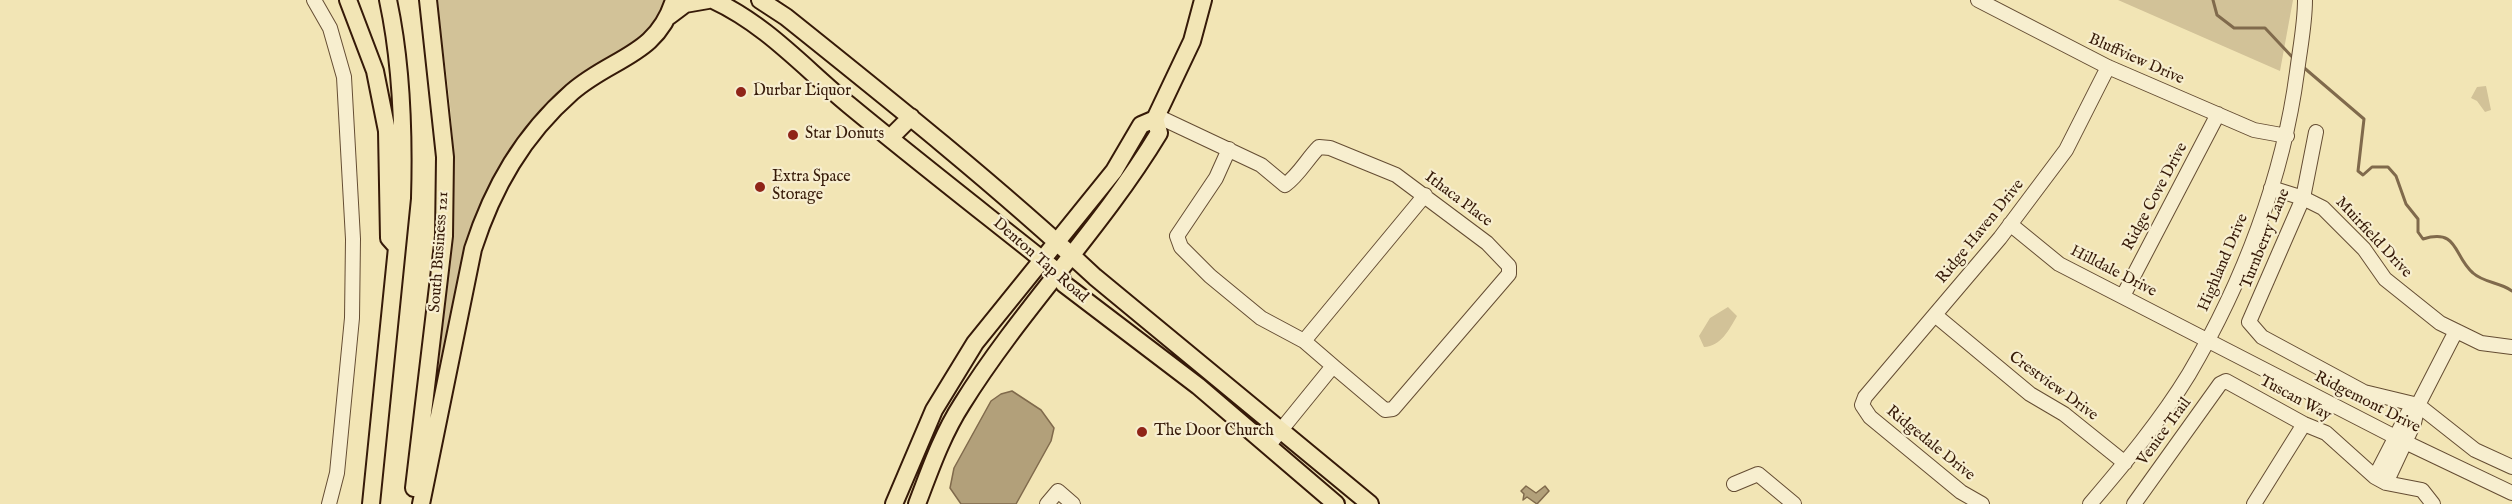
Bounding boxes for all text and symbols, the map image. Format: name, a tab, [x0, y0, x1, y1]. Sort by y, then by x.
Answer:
street label: Bluffview Drive	[2085, 30, 2187, 90]
place label: Durbar Liquor	[753, 82, 851, 102]
marker: Durbar Liquor	[734, 85, 748, 99]
place label: Star Donuts	[805, 125, 884, 145]
marker: Star Donuts	[786, 128, 800, 142]
street label: Ridge Cove Drive	[2120, 140, 2192, 254]
place label: Extra Space Storage	[772, 168, 851, 206]
street label: Ithaca Place	[1420, 168, 1496, 232]
street label: Ridge Haven Drive	[1933, 176, 2029, 288]
marker: Extra Space Storage	[753, 180, 767, 194]
street label: Turnberry Lane	[2237, 186, 2295, 292]
street label: South Business 121	[426, 191, 454, 313]
street label: Muirfield Drive	[2331, 194, 2415, 282]
street label: Highland Drive	[2195, 211, 2253, 315]
street label: Denton Tap Road	[988, 214, 1092, 308]
street label: Hilldale Drive	[2067, 242, 2159, 302]
street label: Crestview Drive	[2005, 348, 2101, 426]
street label: Ridgemont Drive	[2311, 368, 2423, 438]
street label: Tuscan Way	[2256, 372, 2334, 426]
street label: Venice Trail	[2134, 394, 2196, 470]
street label: Ridgedale Drive	[1882, 402, 1978, 486]
place label: The Door Church	[1154, 422, 1274, 442]
marker: The Door Church	[1135, 425, 1149, 439]

